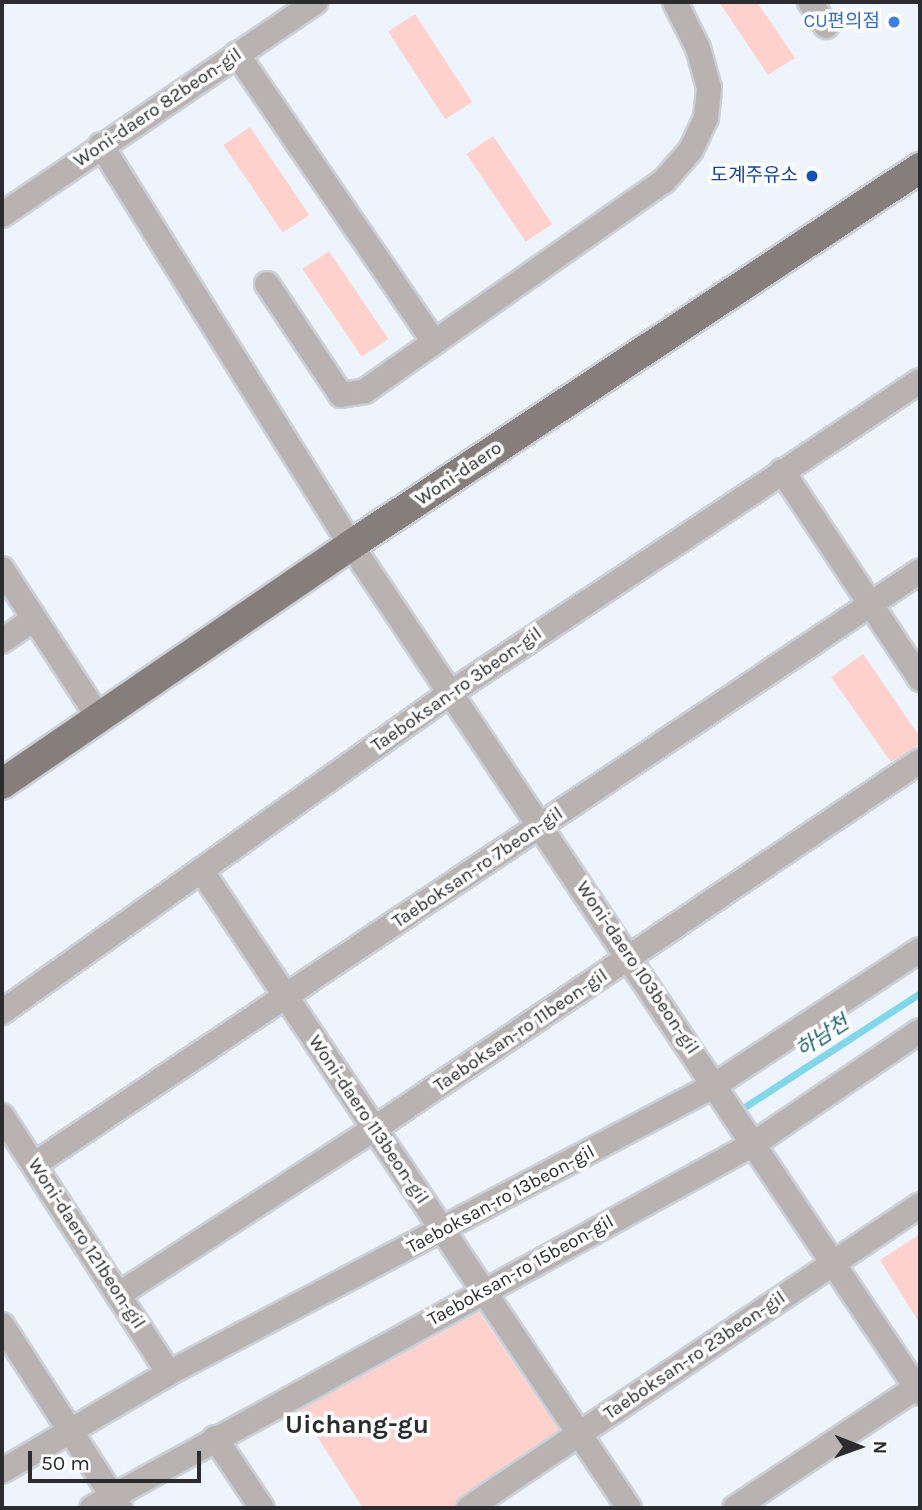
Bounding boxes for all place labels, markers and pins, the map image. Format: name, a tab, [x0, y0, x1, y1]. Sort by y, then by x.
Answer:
place label: CU편의점	[804, 11, 880, 33]
marker: CU편의점	[886, 14, 902, 30]
place label: 도계주유소	[711, 165, 798, 187]
marker: 도계주유소	[804, 168, 820, 184]

